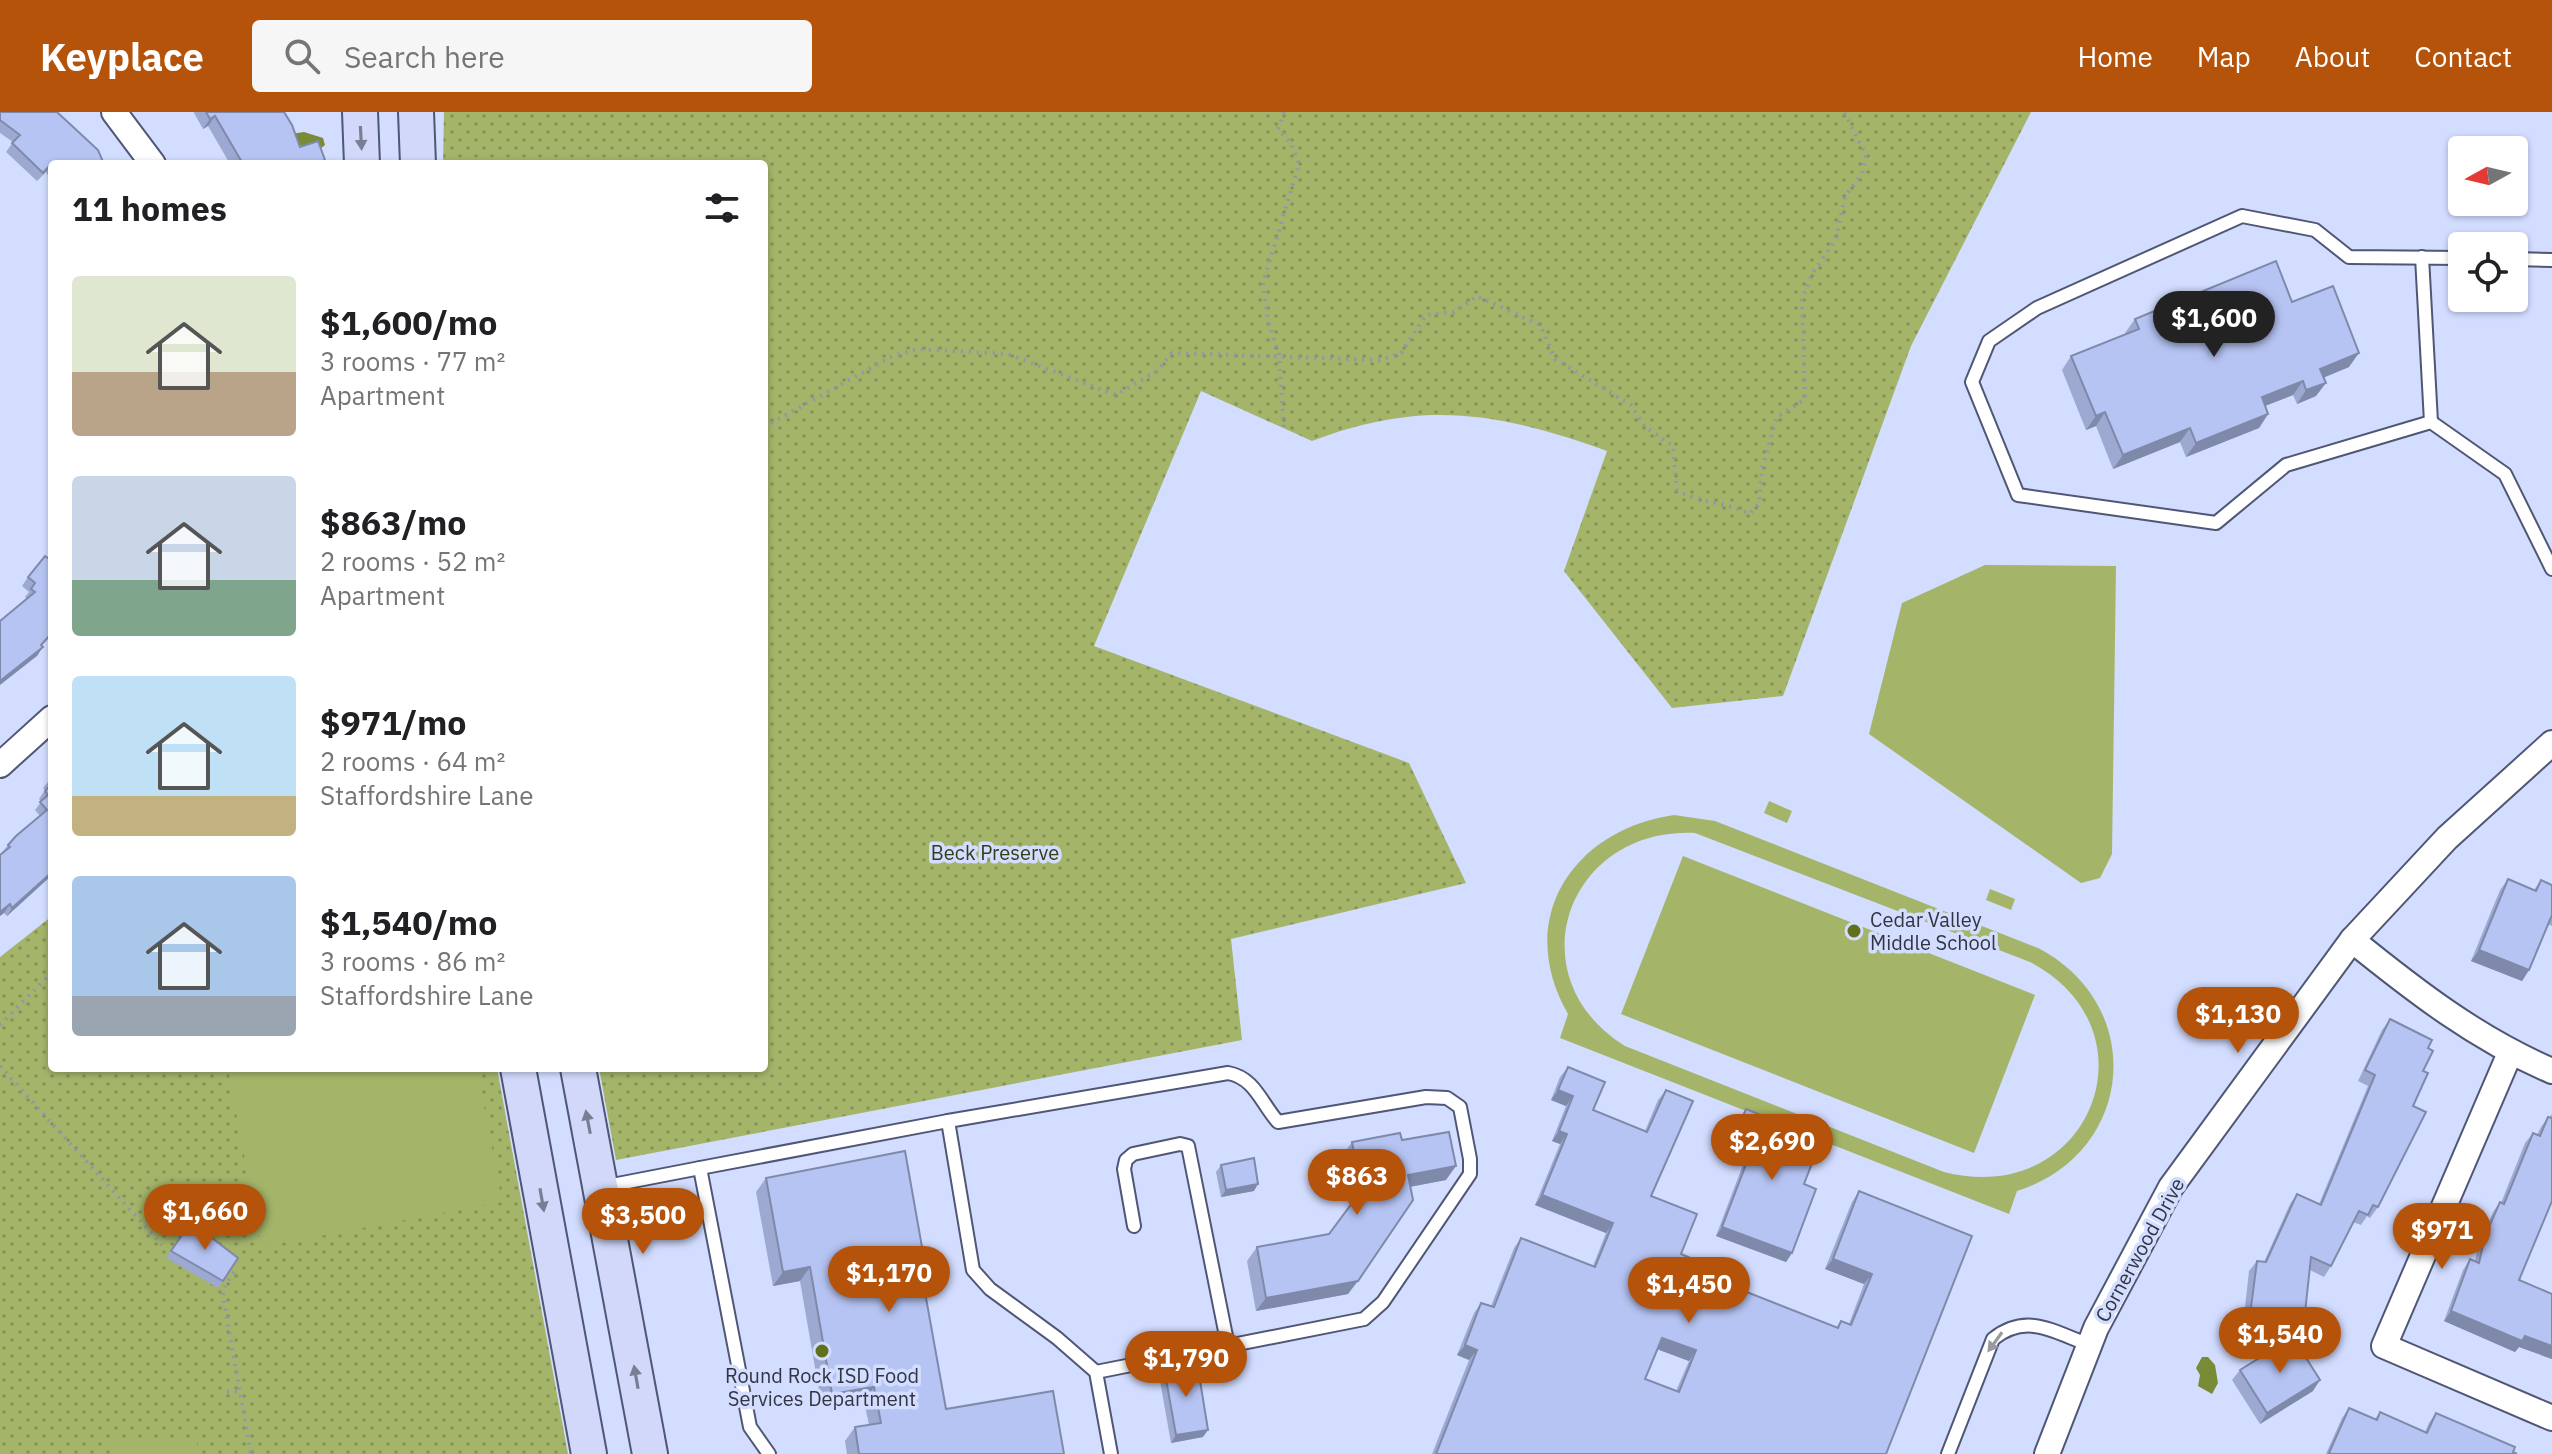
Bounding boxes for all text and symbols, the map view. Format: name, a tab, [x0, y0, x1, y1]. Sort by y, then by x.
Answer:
search box	[252, 20, 812, 92]
text: Keyplace	[40, 32, 204, 81]
icon: search	[280, 34, 324, 78]
text: Search here	[344, 37, 505, 76]
text: Home	[2077, 38, 2153, 75]
text: Map	[2197, 38, 2251, 75]
text: About	[2295, 38, 2370, 75]
text: Contact	[2414, 38, 2512, 75]
one-way arrow	[354, 126, 367, 151]
north arrow	[2448, 136, 2528, 216]
map controls	[2448, 136, 2528, 312]
text: 11 homes	[72, 186, 227, 230]
icon: filters	[700, 186, 744, 230]
button: locate	[2448, 232, 2528, 312]
pin: $1,600	[2149, 291, 2279, 359]
text: $1,600/mo	[320, 300, 497, 344]
text: $1,600	[2171, 300, 2257, 334]
icon: home	[136, 308, 232, 404]
text: 3 rooms · 77 m²	[320, 344, 505, 378]
text: Apartment	[320, 378, 445, 412]
text: $863/mo	[320, 500, 467, 544]
icon: home	[136, 508, 232, 604]
text: 2 rooms · 52 m²	[320, 544, 505, 578]
text: Apartment	[320, 578, 445, 612]
text: $971/mo	[320, 700, 467, 744]
icon: home	[136, 708, 232, 804]
text: 2 rooms · 64 m²	[320, 744, 505, 778]
text: Staffordshire Lane	[320, 778, 534, 812]
park label: Beck Preserve	[931, 839, 1059, 866]
text: $1,540/mo	[320, 900, 497, 944]
place label: Cedar Valley Middle School	[1870, 906, 1996, 956]
icon: home	[136, 908, 232, 1004]
marker: Cedar Valley Middle School	[1845, 922, 1863, 940]
text: 3 rooms · 86 m²	[320, 944, 505, 978]
text: Staffordshire Lane	[320, 978, 534, 1012]
pin: $1,130	[2173, 987, 2303, 1055]
text: $1,130	[2195, 996, 2281, 1030]
one-way arrow	[582, 1109, 594, 1134]
pin: $2,690	[1707, 1114, 1837, 1182]
text: $2,690	[1729, 1123, 1815, 1157]
pin: $863	[1310, 1149, 1404, 1217]
text: $863	[1326, 1158, 1388, 1192]
street label: Cornerwood Drive	[2089, 1173, 2190, 1327]
pin: $1,660	[140, 1184, 270, 1252]
one-way arrow	[537, 1188, 549, 1213]
pin: $3,500	[578, 1188, 708, 1256]
text: $1,660	[162, 1193, 248, 1227]
text: $3,500	[600, 1197, 686, 1231]
pin: $971	[2395, 1203, 2489, 1271]
text: $971	[2411, 1212, 2473, 1246]
pin: $1,170	[824, 1246, 954, 1314]
text: $1,170	[846, 1255, 932, 1289]
pin: $1,450	[1624, 1257, 1754, 1325]
text: $1,450	[1646, 1266, 1732, 1300]
pin: $1,540	[2215, 1307, 2345, 1375]
text: $1,540	[2237, 1316, 2323, 1350]
pin: $1,790	[1121, 1331, 1251, 1399]
one-way arrow	[1987, 1331, 2003, 1353]
text: $1,790	[1143, 1340, 1229, 1374]
marker: Round Rock ISD Food Services Department	[813, 1342, 831, 1360]
place label: Round Rock ISD Food Services Department	[725, 1362, 919, 1412]
one-way arrow	[629, 1365, 641, 1390]

